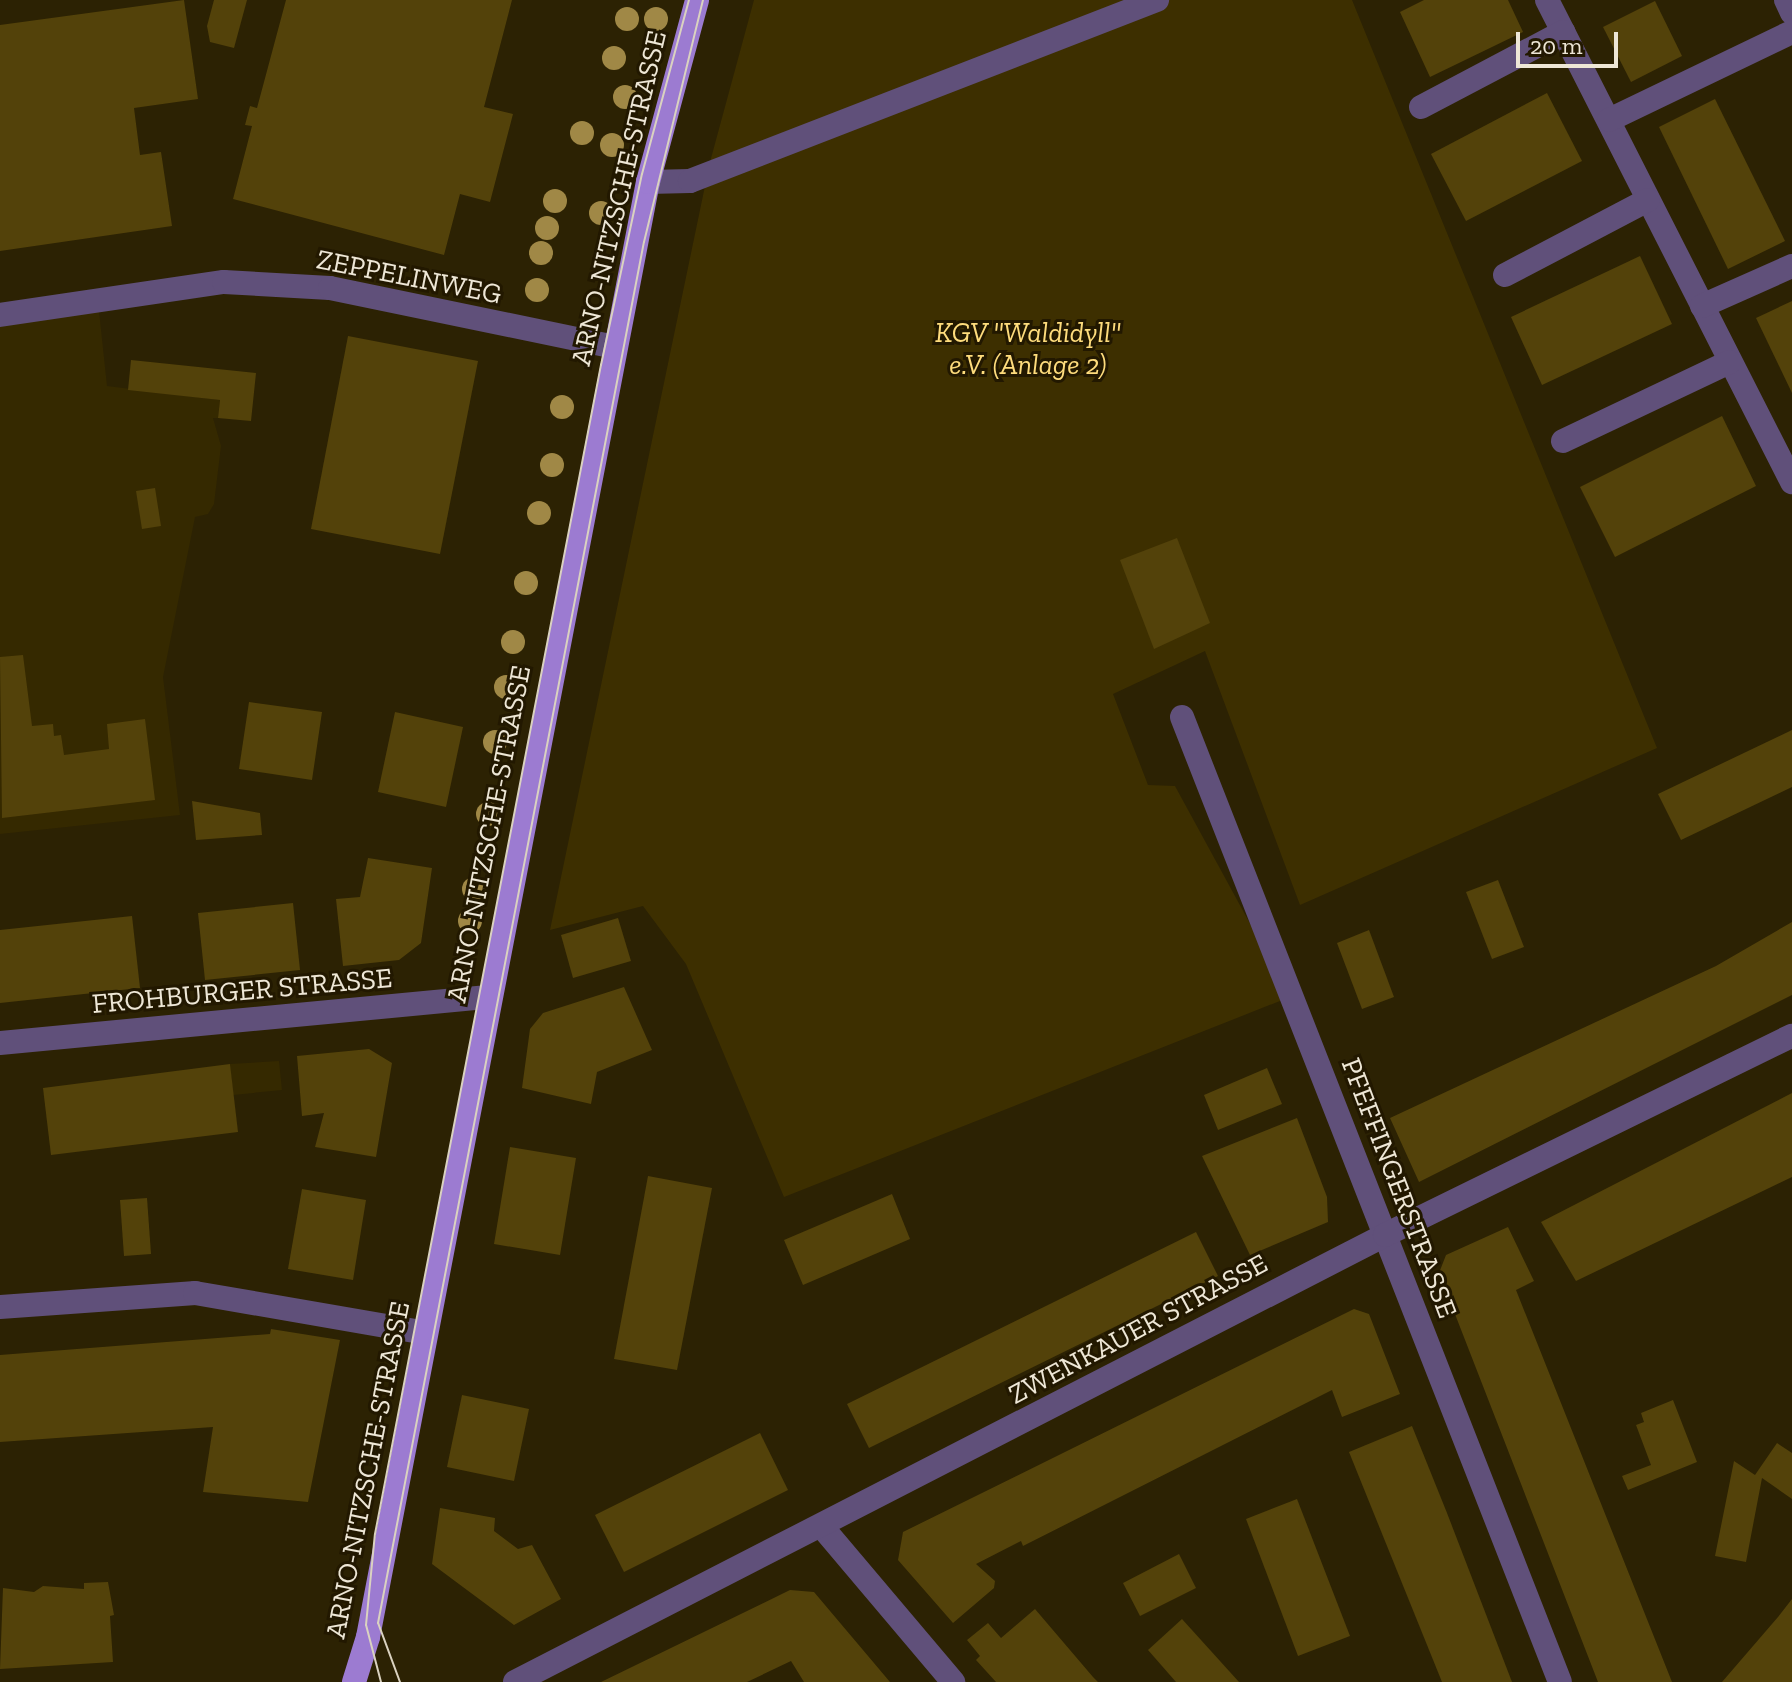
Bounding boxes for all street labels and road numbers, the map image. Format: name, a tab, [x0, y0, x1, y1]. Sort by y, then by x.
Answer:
street label: ARNO-NITZSCHE-STRASSE	[564, 27, 674, 369]
street label: ZEPPELINWEG	[314, 243, 504, 311]
street label: ARNO-NITZSCHE-STRASSE	[440, 663, 538, 1005]
street label: FROHBURGER STRASSE	[90, 961, 394, 1021]
street label: PFEFFINGERSTRASSE	[1334, 1053, 1464, 1323]
street label: ZWENKAUER STRASSE	[1003, 1246, 1273, 1412]
street label: ARNO-NITZSCHE-STRASSE	[319, 1299, 417, 1641]

